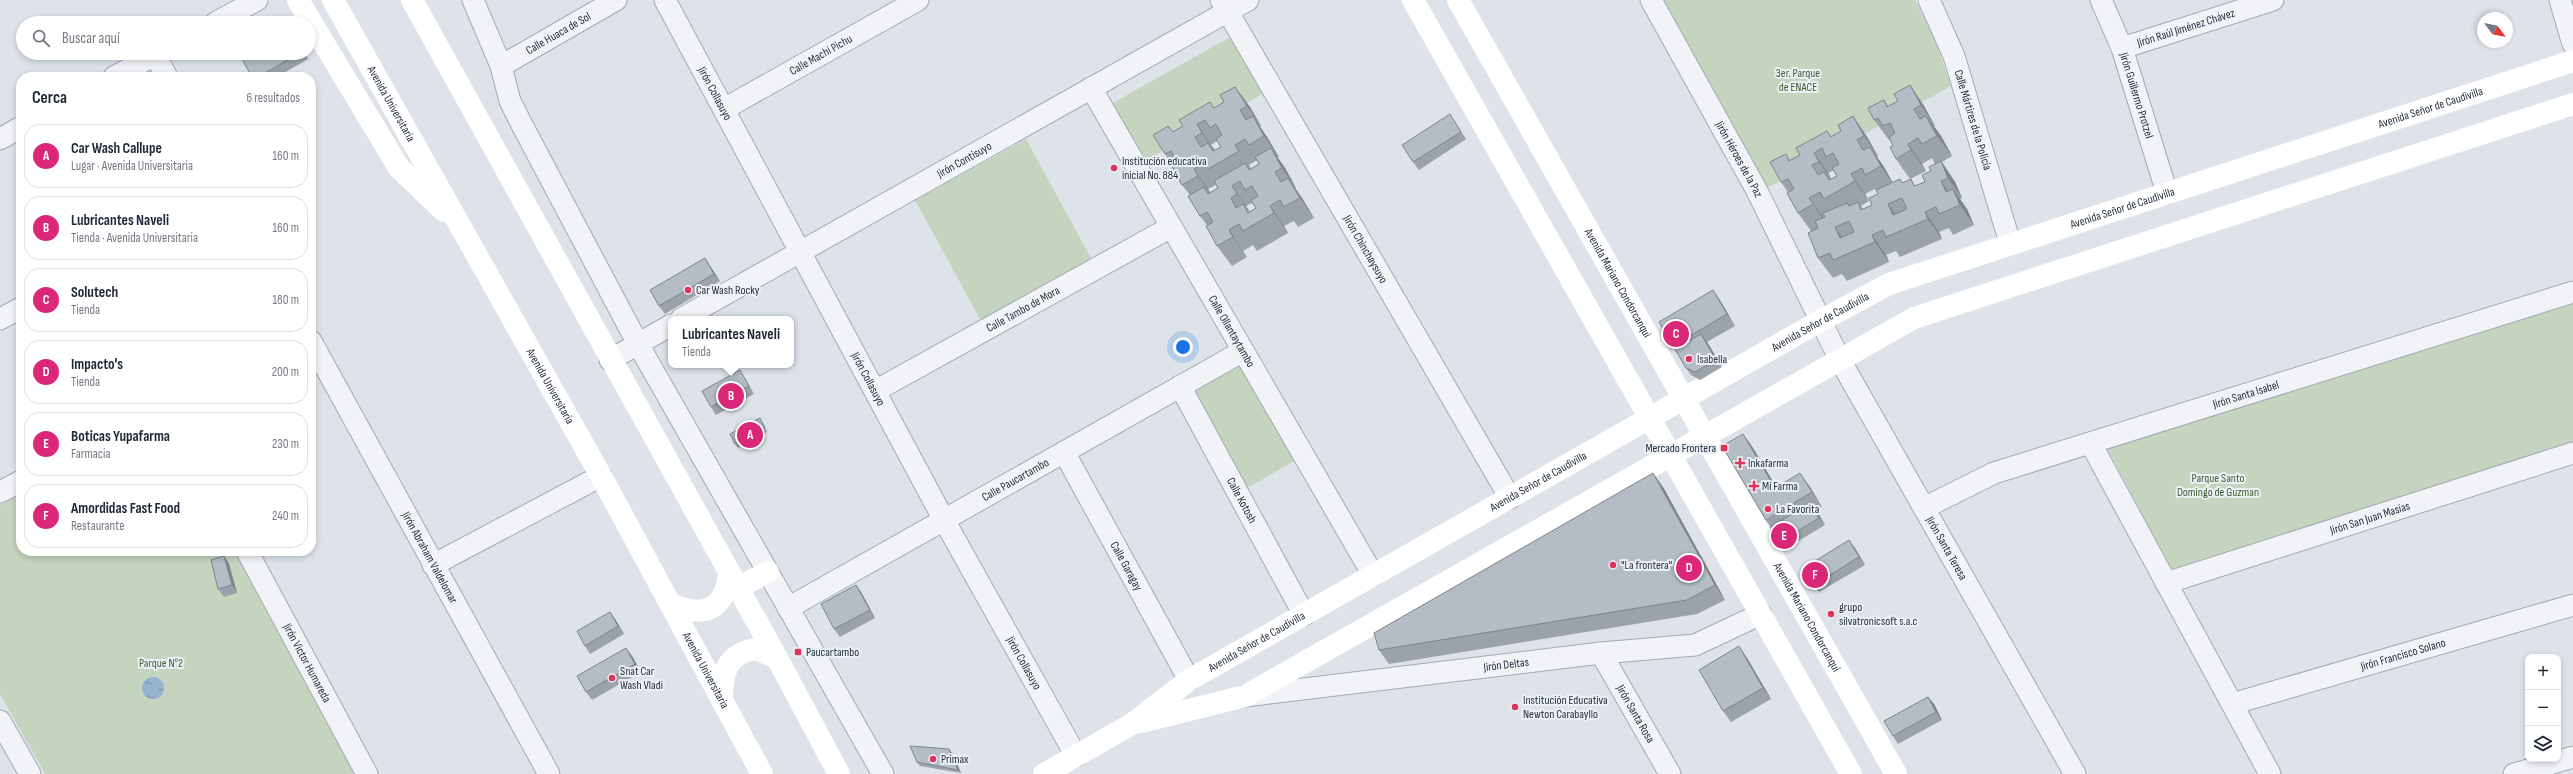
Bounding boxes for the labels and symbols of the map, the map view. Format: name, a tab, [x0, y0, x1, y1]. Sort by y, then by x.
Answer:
street label: Jirón Raúl Jiménez Chávez	[2134, 5, 2237, 51]
street label: Calle Huaca de Sol	[523, 9, 593, 58]
north arrow	[2477, 12, 2513, 48]
street label: Calle Machi Pichu	[787, 31, 855, 78]
street label: Jirón Guillermo Protzel	[2116, 50, 2157, 140]
street label: Avenida Universitaria	[364, 62, 419, 144]
street label: Jirón Collasuyo	[694, 63, 736, 123]
park label: 3er. Parque de ENACE	[1776, 66, 1820, 95]
street label: Calle Mártires de la Policía	[1951, 68, 1995, 172]
street label: Avenida Señor de Caudivilla	[2375, 83, 2485, 132]
street label: Jirón Héroes de la Paz	[1712, 118, 1767, 200]
street label: Jirón Contisuyo	[933, 138, 994, 182]
place label: Institución educativa inicial No. 884	[1122, 154, 1207, 183]
marker: Institución educativa inicial No. 884	[1109, 163, 1119, 173]
street label: Avenida Señor de Caudivilla	[2067, 184, 2177, 232]
street label: Jirón Chinchaysuyo	[1339, 211, 1391, 286]
street label: Avenida Mariano Condorcanqui	[1581, 225, 1655, 340]
place label: Car Wash Rocky	[696, 283, 760, 298]
street label: Calle Tambo de Mora	[984, 283, 1062, 335]
marker: Car Wash Rocky	[683, 285, 693, 295]
street label: Avenida Señor de Caudivilla	[1768, 289, 1872, 355]
street label: Calle Ollantaytambo	[1205, 293, 1258, 370]
pin: C	[1663, 319, 1689, 349]
your location	[1173, 337, 1193, 357]
street label: Avenida Universitaria	[523, 345, 578, 427]
street label: Jirón Collasuyo	[847, 349, 889, 408]
place label: Isabella	[1697, 352, 1728, 367]
marker: Isabella	[1684, 354, 1694, 364]
street label: Jirón Santa Isabel	[2210, 377, 2281, 412]
pin: B	[718, 381, 744, 411]
pin: A	[737, 420, 763, 450]
place label: Mercado Frontera	[1645, 441, 1716, 456]
marker: Mercado Frontera	[1719, 443, 1729, 453]
street label: Avenida Señor de Caudivilla	[1486, 448, 1590, 515]
street label: Calle Paucartambo	[979, 455, 1052, 505]
place label: Inkafarma	[1748, 456, 1789, 471]
marker: Inkafarma	[1735, 458, 1745, 468]
park label: Parque Santo Domingo de Guzman	[2177, 471, 2259, 500]
street label: Calle Kotosh	[1223, 475, 1260, 526]
place label: Mi Farma	[1762, 479, 1798, 494]
marker: Mi Farma	[1749, 481, 1759, 491]
street label: Jirón San Juan Masías	[2327, 498, 2412, 538]
place label: La Favorita	[1776, 502, 1820, 517]
marker: La Favorita	[1763, 504, 1773, 514]
street label: Jirón Abraham Valdelomar	[398, 508, 461, 606]
street label: Jirón Santa Teresa	[1922, 513, 1971, 583]
pin: E	[1771, 521, 1797, 551]
street label: Calle Garagay	[1107, 539, 1146, 593]
pin: D	[1676, 553, 1702, 583]
place label: "La frontera"	[1621, 558, 1672, 573]
street label: Avenida Mariano Condorcanqui	[1770, 559, 1844, 674]
marker: "La frontera"	[1608, 560, 1618, 570]
pin: F	[1802, 560, 1828, 590]
place label: grupo silvatronicsoft s.a.c	[1839, 600, 1918, 629]
street label: Avenida Señor de Caudivilla	[1205, 608, 1308, 676]
marker: grupo silvatronicsoft s.a.c	[1826, 609, 1836, 619]
street label: Jirón Victor Humareda	[279, 620, 335, 705]
street label: Avenida Universitaria	[679, 629, 733, 711]
street label: Jirón Collasuyo	[1003, 633, 1045, 692]
street label: Jirón Francisco Solano	[2358, 635, 2447, 674]
place label: Paucartambo	[806, 645, 859, 660]
marker: Paucartambo	[793, 647, 803, 657]
street label: Jirón Deltas	[1482, 654, 1530, 675]
park label: Parque N°2	[139, 656, 183, 671]
place label: Snat Car Wash Vladi	[620, 664, 663, 693]
marker: Snat Car Wash Vladi	[607, 673, 617, 683]
street label: Jirón Santa Rosa	[1613, 681, 1658, 746]
place label: Institución Educativa Newton Carabayllo	[1523, 693, 1608, 722]
marker: Institución Educativa Newton Carabayllo	[1510, 702, 1520, 712]
place label: Primax	[941, 752, 969, 767]
marker: Primax	[928, 754, 938, 764]

